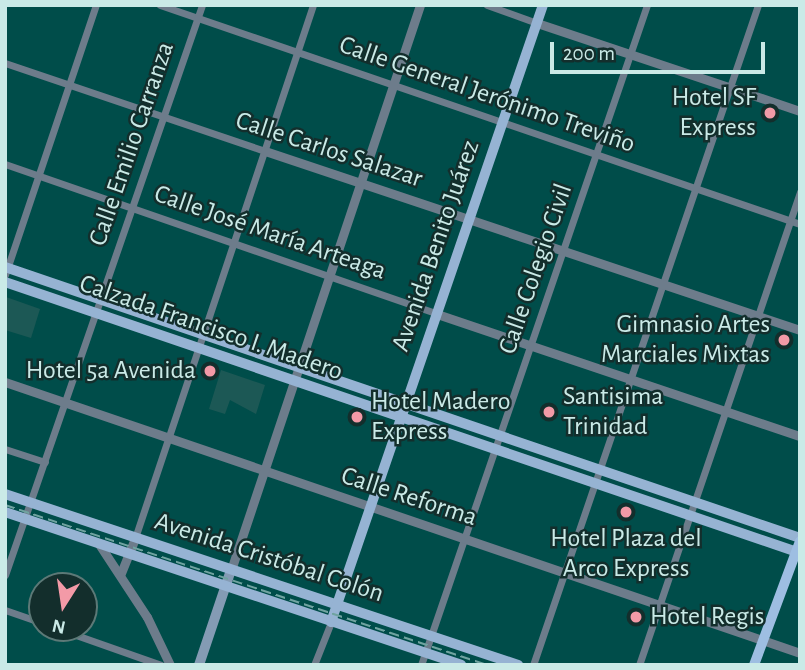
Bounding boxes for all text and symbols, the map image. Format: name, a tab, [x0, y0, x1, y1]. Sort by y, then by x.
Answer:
scale bar	[553, 28, 768, 72]
street label: Calle General Jerónimo Treviño	[335, 30, 639, 160]
street label: Calle Emilio Carranza	[82, 38, 182, 250]
text: 200 m	[563, 43, 615, 64]
place label: Hotel SF Express	[672, 82, 756, 144]
street label: Calle Carlos Salazar	[232, 105, 426, 195]
marker: Hotel SF Express	[762, 105, 778, 121]
street label: Avenida Benito Juárez	[385, 136, 487, 356]
street label: Calle José María Arteaga	[150, 179, 390, 287]
street label: Calle Colegio Civil	[492, 180, 580, 358]
street label: Calzada Francisco I. Madero	[75, 268, 347, 388]
place label: Gimnasio Artes Marciales Mixtas	[601, 309, 770, 370]
marker: Gimnasio Artes Marciales Mixtas	[776, 332, 792, 348]
place label: Hotel 5a Avenida	[26, 355, 196, 387]
marker: Hotel 5a Avenida	[202, 363, 218, 379]
place label: Santisima Trinidad	[563, 381, 663, 442]
place label: Hotel Madero Express	[371, 386, 510, 448]
marker: Santisima Trinidad	[541, 404, 557, 420]
marker: Hotel Madero Express	[349, 409, 365, 425]
street label: Calle Reforma	[337, 460, 481, 534]
marker: Hotel Plaza del Arco Express	[618, 504, 634, 520]
street label: Avenida Cristóbal Colón	[151, 506, 387, 610]
place label: Hotel Plaza del Arco Express	[550, 523, 702, 584]
north arrow	[28, 572, 98, 642]
place label: Hotel Regis	[650, 601, 764, 633]
marker: Hotel Regis	[628, 609, 644, 625]
text: N	[51, 615, 67, 637]

